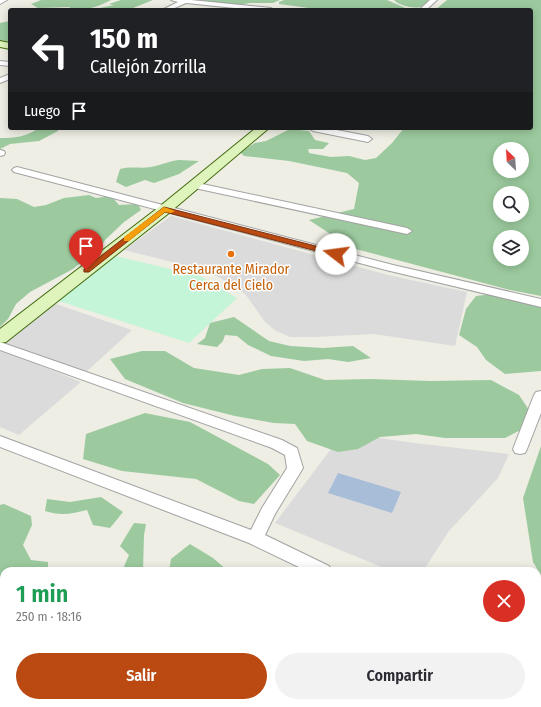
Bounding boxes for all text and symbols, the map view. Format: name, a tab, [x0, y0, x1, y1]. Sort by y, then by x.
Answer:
text: 150 m	[90, 22, 158, 55]
icon: left	[24, 24, 76, 76]
text: Callejón Zorrilla	[90, 56, 207, 78]
icon: arrive	[68, 100, 90, 122]
text: Luego	[24, 102, 60, 120]
north arrow	[493, 142, 529, 178]
map controls	[493, 142, 529, 266]
button: search	[493, 186, 529, 222]
pin	[69, 229, 103, 270]
button: layers	[493, 230, 529, 266]
position arrow	[315, 233, 357, 275]
icon: arrive	[75, 235, 97, 257]
marker: Restaurante Mirador Cerca del Cielo	[226, 249, 236, 259]
place label: Restaurante Mirador Cerca del Cielo	[173, 261, 290, 294]
text: 1 min	[16, 580, 68, 608]
button: close	[483, 580, 525, 622]
text: 250 m · 18:16	[16, 609, 82, 624]
button: Salir	[16, 653, 267, 699]
button: Compartir	[275, 653, 525, 699]

